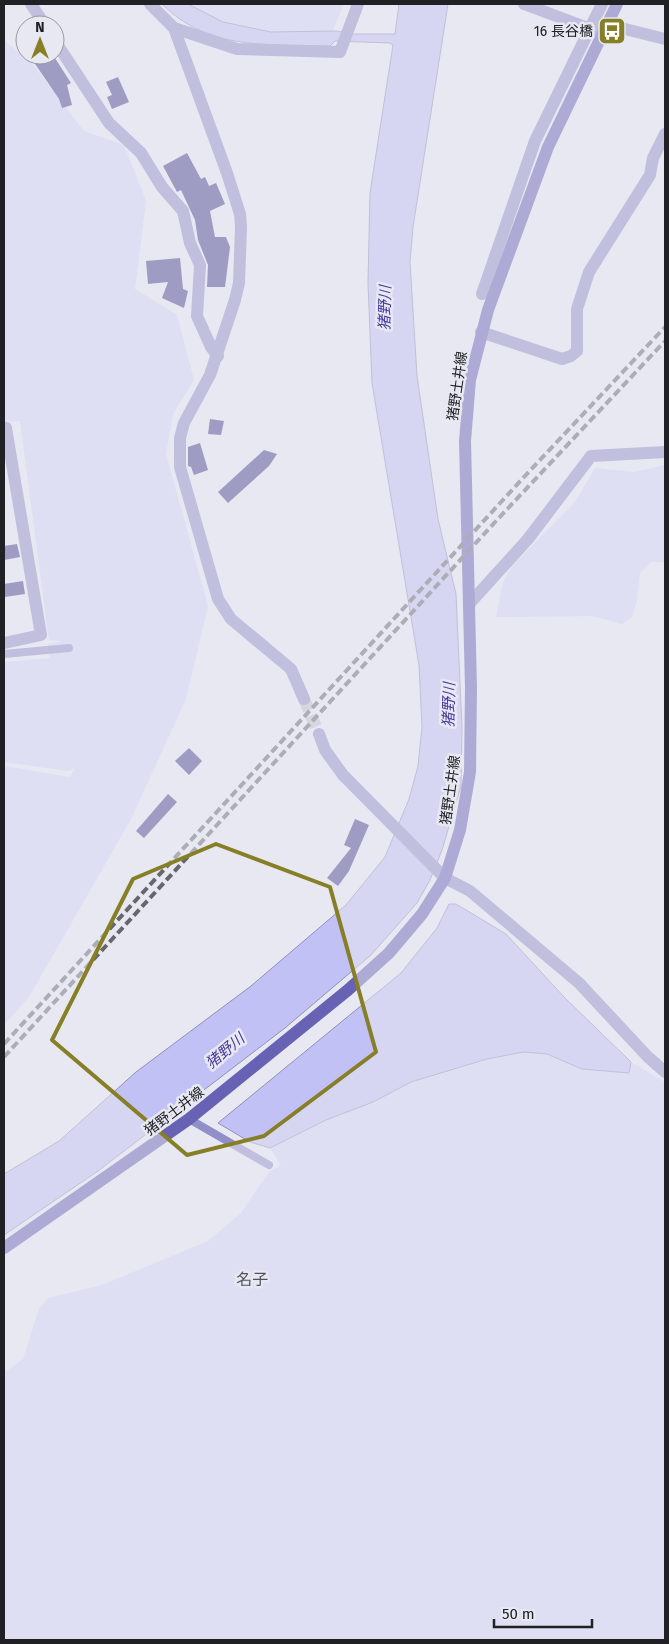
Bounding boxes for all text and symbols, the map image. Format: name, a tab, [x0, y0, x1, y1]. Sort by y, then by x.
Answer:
north arrow	[15, 15, 65, 65]
bus stop icon: 16 長谷橋	[597, 16, 627, 46]
text: N	[35, 19, 45, 36]
place label: 16 長谷橋	[534, 23, 593, 40]
water label: 猪野川	[376, 283, 394, 331]
street label: 猪野土井線	[444, 350, 471, 422]
water label: 猪野川	[440, 680, 458, 728]
street label: 猪野土井線	[437, 754, 464, 826]
water label: 猪野川	[202, 1028, 250, 1072]
street label: 猪野土井線	[141, 1084, 207, 1139]
district label: 名子	[236, 1270, 268, 1289]
scale bar	[494, 1596, 592, 1628]
text: 50 m	[502, 1605, 535, 1623]

